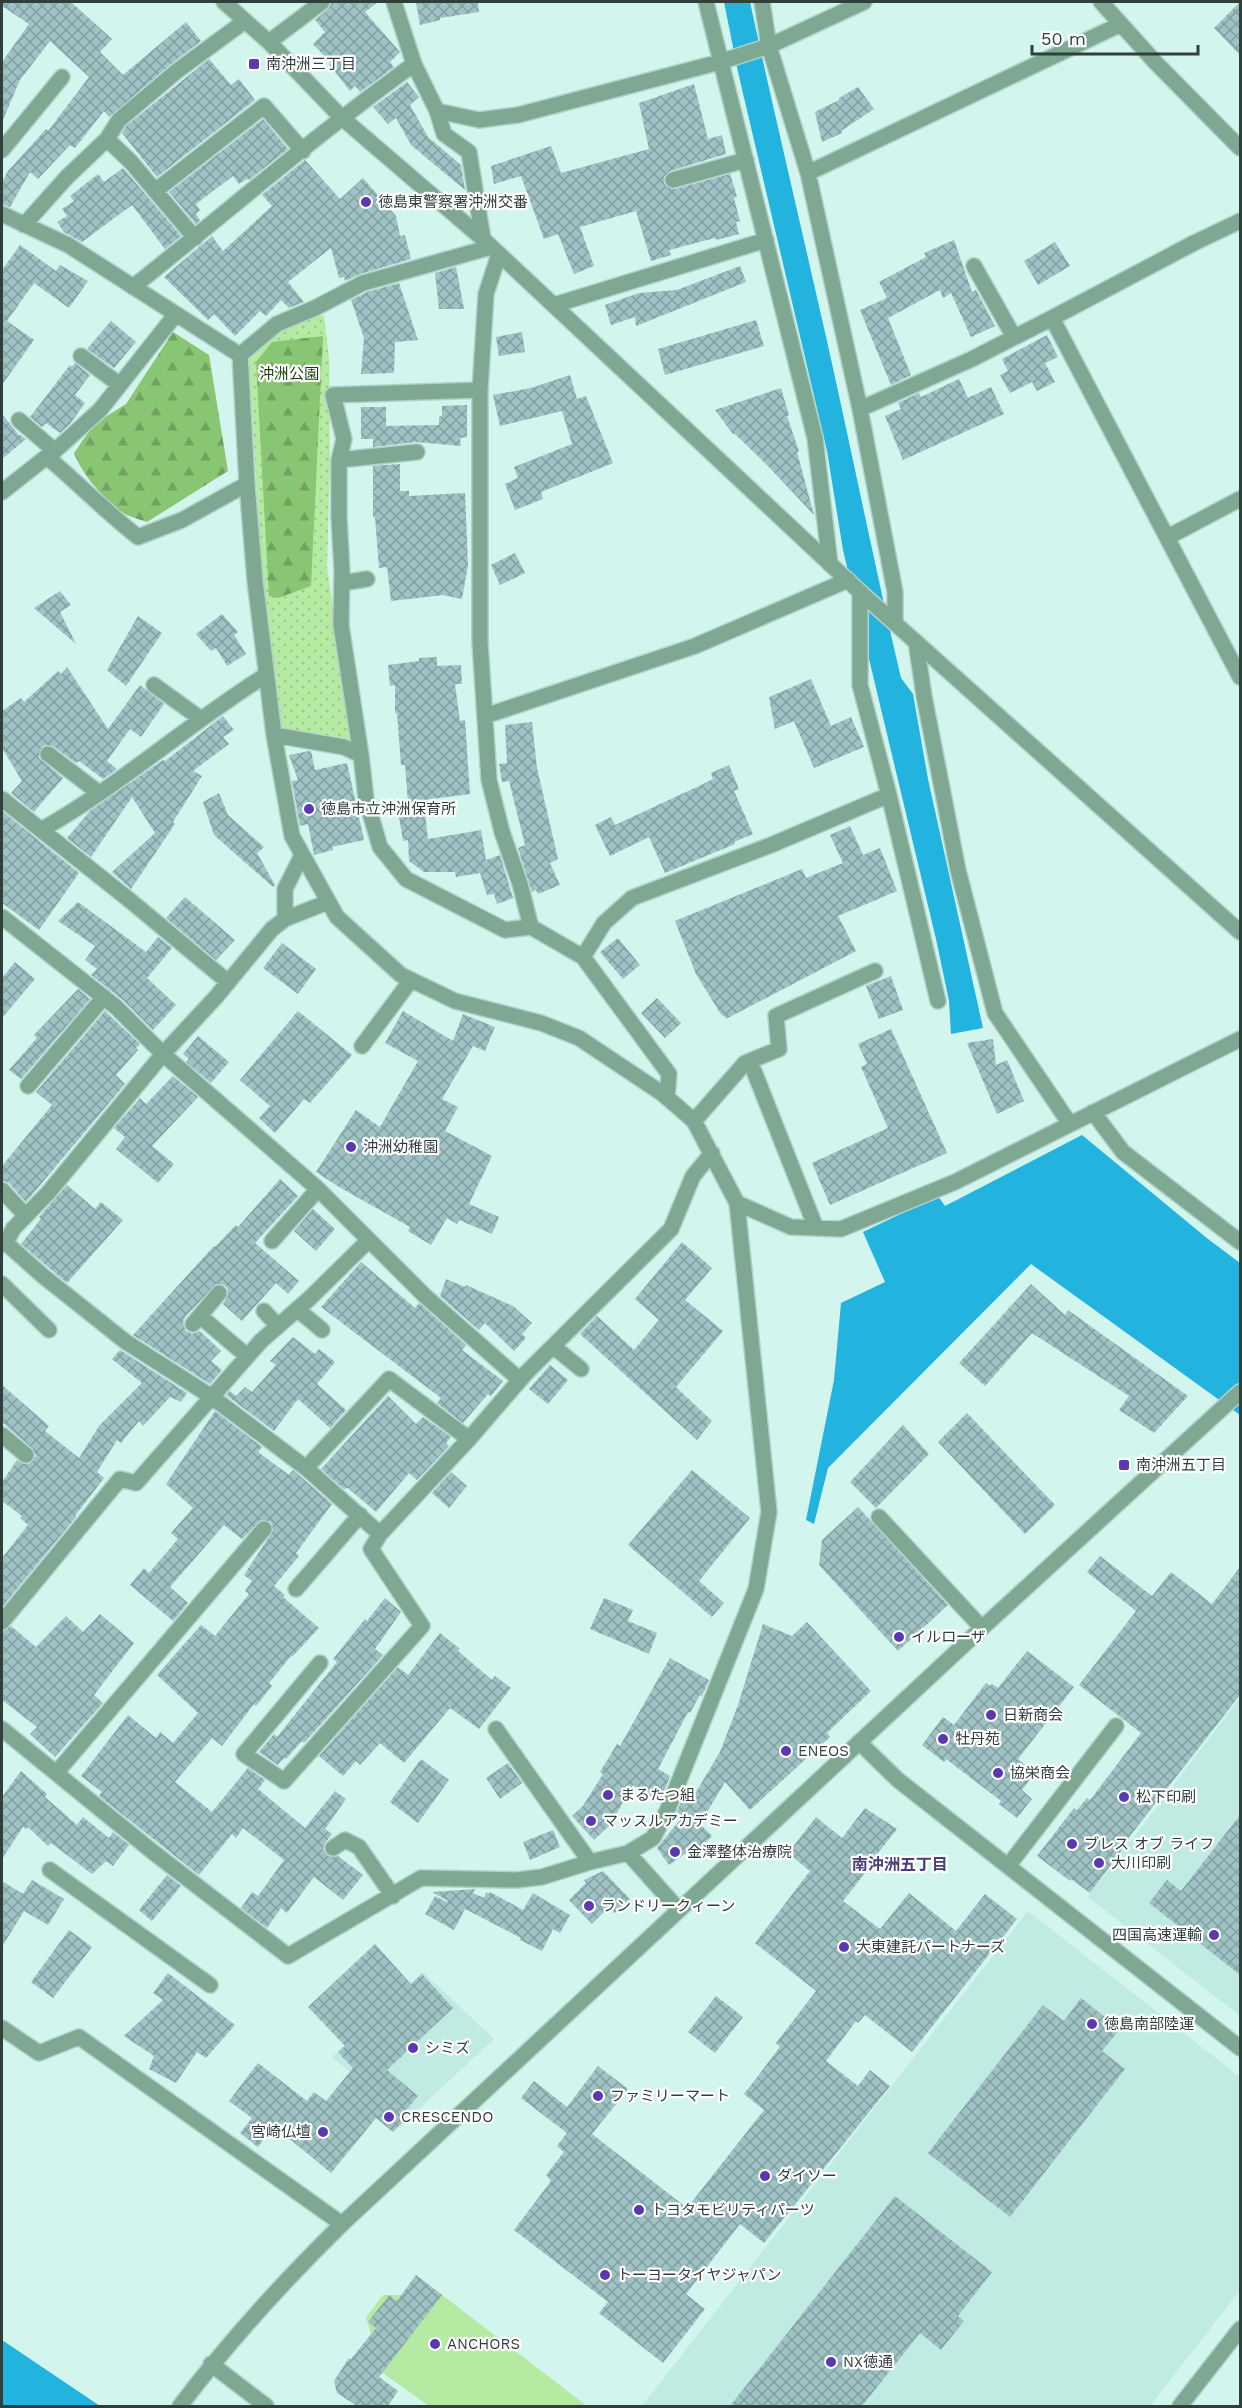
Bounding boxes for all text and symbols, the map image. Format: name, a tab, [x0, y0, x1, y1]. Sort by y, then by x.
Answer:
scale bar	[1032, 18, 1198, 56]
text: 50 m	[1041, 28, 1086, 49]
place label: 南沖洲三丁目	[266, 55, 356, 73]
marker: 南沖洲三丁目	[247, 57, 261, 71]
place label: 徳島東警察署沖洲交番	[378, 193, 528, 211]
marker: 徳島東警察署沖洲交番	[359, 195, 373, 209]
park label: 沖洲公園	[259, 365, 319, 383]
place label: 徳島市立沖洲保育所	[321, 800, 456, 818]
marker: 徳島市立沖洲保育所	[302, 802, 316, 816]
place label: 沖洲幼稚園	[363, 1138, 438, 1156]
marker: 沖洲幼稚園	[344, 1140, 358, 1154]
place label: 南沖洲五丁目	[1136, 1456, 1226, 1474]
marker: 南沖洲五丁目	[1117, 1458, 1131, 1472]
place label: イルローザ	[911, 1628, 986, 1646]
marker: イルローザ	[892, 1630, 906, 1644]
place label: 日新商会	[1003, 1706, 1063, 1724]
marker: 日新商会	[984, 1708, 998, 1722]
place label: 牡丹苑	[955, 1730, 1000, 1748]
marker: 牡丹苑	[936, 1732, 950, 1746]
place label: ENEOS	[798, 1742, 849, 1760]
marker: ENEOS	[779, 1744, 793, 1758]
place label: 協栄商会	[1010, 1764, 1070, 1782]
marker: 協栄商会	[991, 1766, 1005, 1780]
place label: まるたつ組	[620, 1786, 695, 1804]
marker: まるたつ組	[601, 1788, 615, 1802]
place label: 松下印刷	[1136, 1788, 1196, 1806]
marker: 松下印刷	[1117, 1790, 1131, 1804]
place label: マッスルアカデミー	[603, 1812, 738, 1830]
marker: マッスルアカデミー	[584, 1814, 598, 1828]
place label: ブレス オブ ライフ	[1084, 1835, 1214, 1853]
marker: ブレス オブ ライフ	[1065, 1837, 1079, 1851]
place label: 金澤整体治療院	[687, 1843, 792, 1861]
marker: 金澤整体治療院	[668, 1845, 682, 1859]
place label: 大川印刷	[1111, 1854, 1171, 1872]
district label: 南沖洲五丁目	[852, 1855, 948, 1874]
marker: 大川印刷	[1092, 1856, 1106, 1870]
place label: ランドリークィーン	[601, 1897, 735, 1915]
marker: ランドリークィーン	[582, 1899, 596, 1913]
place label: 四国高速運輸	[1112, 1926, 1202, 1944]
marker: 四国高速運輸	[1207, 1928, 1221, 1942]
place label: 大東建託パートナーズ	[856, 1938, 1005, 1956]
marker: 大東建託パートナーズ	[837, 1940, 851, 1954]
place label: 徳島南部陸運	[1104, 2015, 1194, 2033]
marker: 徳島南部陸運	[1085, 2017, 1099, 2031]
place label: シミズ	[425, 2039, 470, 2057]
marker: シミズ	[406, 2041, 420, 2055]
place label: ファミリーマート	[610, 2087, 730, 2105]
marker: ファミリーマート	[591, 2089, 605, 2103]
place label: CRESCENDO	[401, 2108, 493, 2126]
marker: CRESCENDO	[382, 2110, 396, 2124]
place label: 宮崎仏壇	[251, 2123, 311, 2141]
marker: 宮崎仏壇	[316, 2125, 330, 2139]
place label: ダイソー	[777, 2167, 837, 2185]
marker: ダイソー	[758, 2169, 772, 2183]
place label: トヨタモビリティパーツ	[651, 2201, 815, 2219]
marker: トヨタモビリティパーツ	[632, 2203, 646, 2217]
place label: トーヨータイヤジャパン	[617, 2266, 782, 2284]
marker: トーヨータイヤジャパン	[598, 2268, 612, 2282]
place label: ANCHORS	[447, 2335, 520, 2353]
marker: ANCHORS	[428, 2337, 442, 2351]
place label: NX徳通	[843, 2353, 893, 2371]
marker: NX徳通	[824, 2355, 838, 2369]

